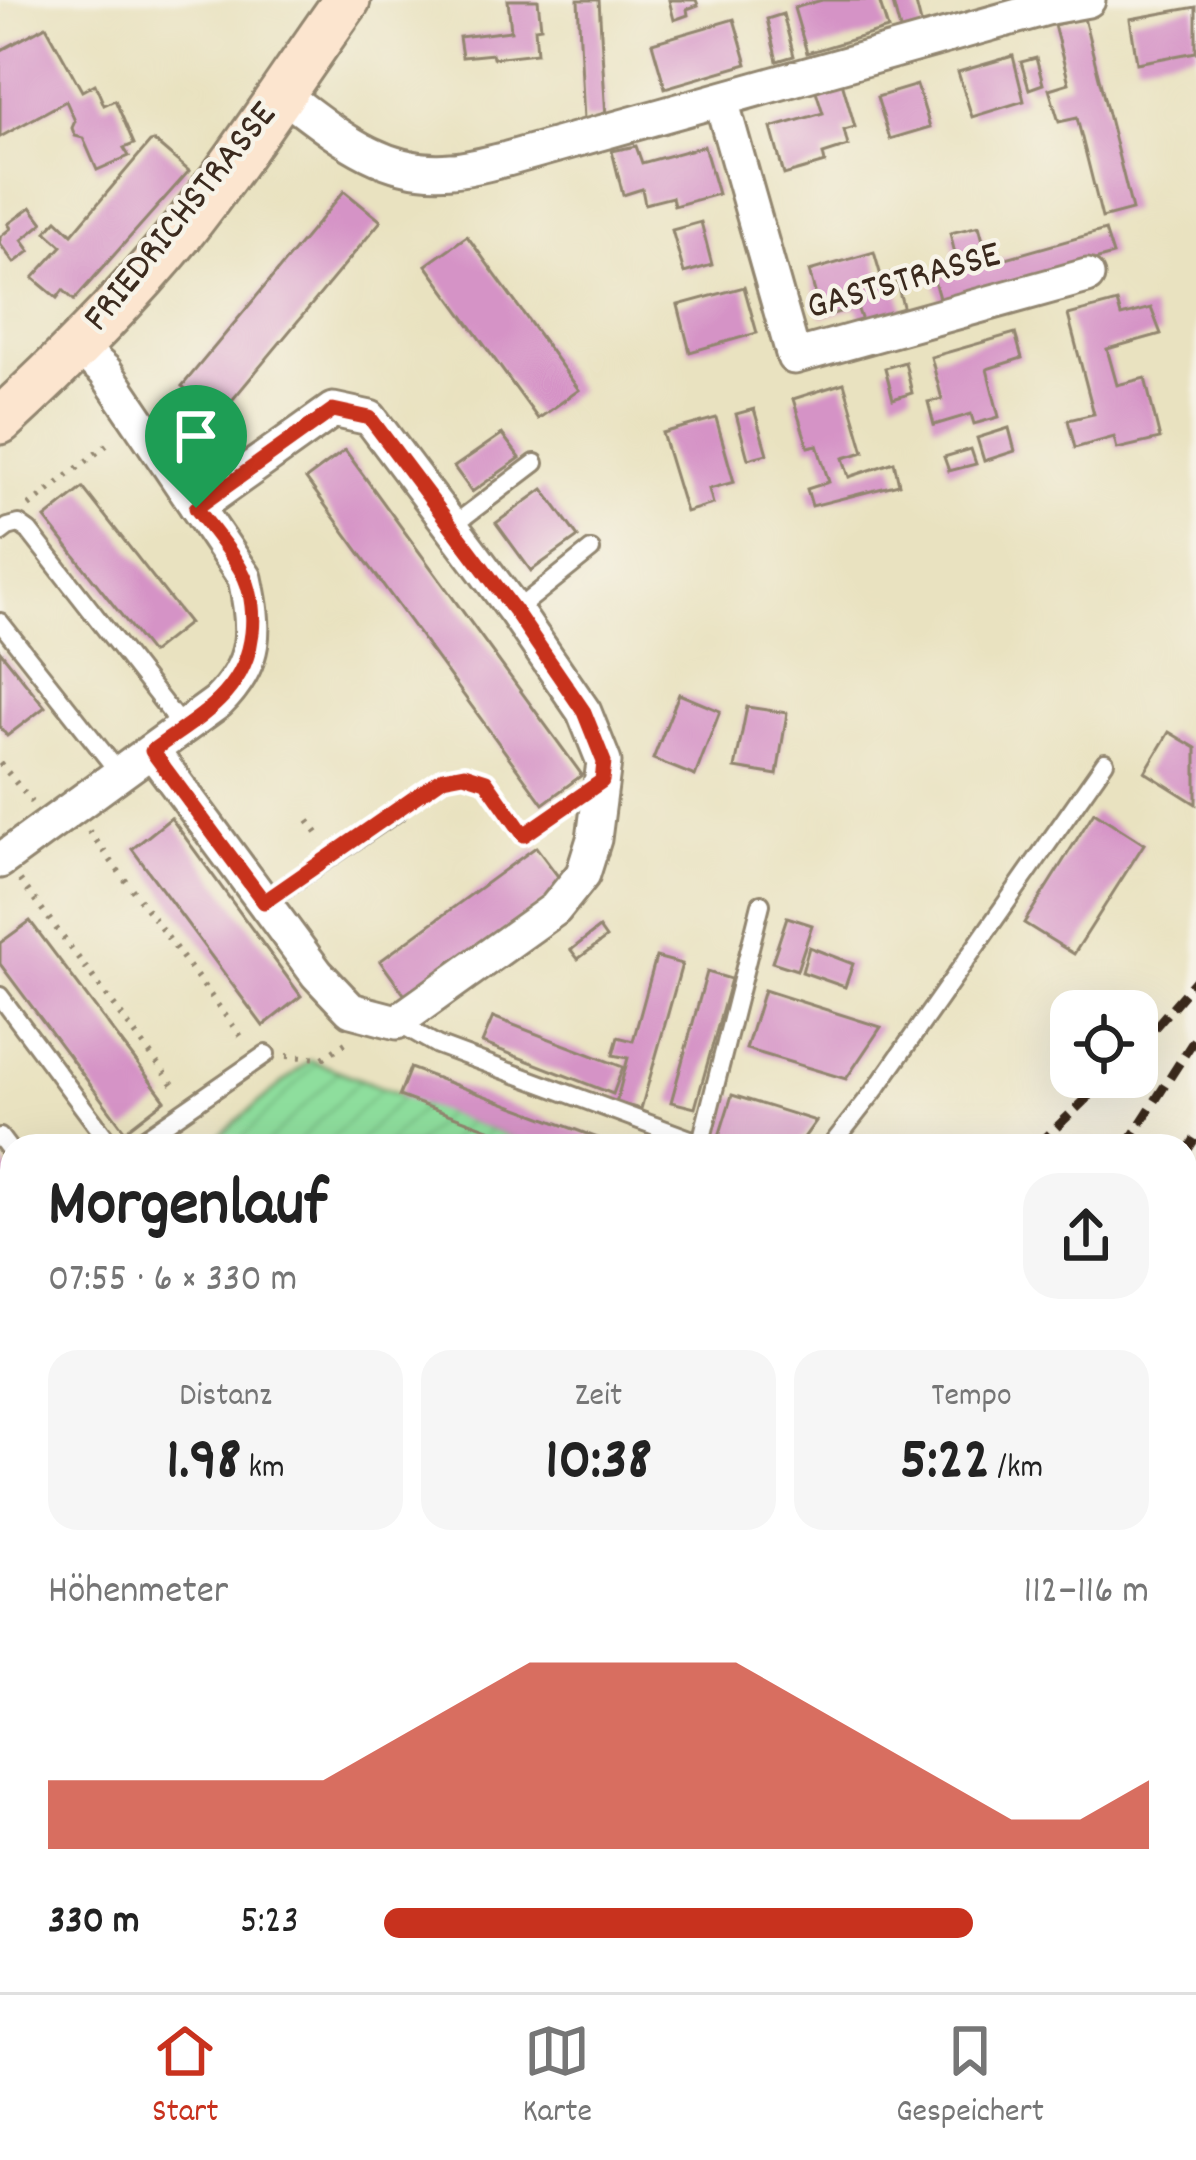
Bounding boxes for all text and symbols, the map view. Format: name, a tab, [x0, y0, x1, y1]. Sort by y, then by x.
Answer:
street label: FRIEDRICHSTRASSE	[72, 91, 292, 345]
street label: GASTSTRASSE	[801, 229, 1007, 337]
pin	[145, 385, 247, 508]
icon: arrive	[163, 403, 229, 469]
map controls	[1050, 990, 1158, 1098]
button: locate	[1050, 990, 1158, 1098]
text: Morgenlauf	[48, 1162, 327, 1256]
button: share	[1023, 1173, 1149, 1299]
text: 07:55 · 6 × 330 m	[48, 1254, 297, 1309]
text: Distanz	[179, 1374, 272, 1421]
text: Zeit	[575, 1374, 622, 1421]
text: Tempo	[931, 1374, 1012, 1421]
text: 1.98	[166, 1421, 241, 1507]
text: 10:38	[545, 1421, 652, 1507]
text: 5:22	[900, 1421, 990, 1507]
text: km	[241, 1446, 285, 1493]
text: /km	[990, 1446, 1043, 1493]
text: Höhenmeter	[48, 1566, 228, 1621]
text: 112–116 m	[1024, 1566, 1149, 1621]
text: 330 m	[48, 1896, 140, 1951]
text: 5:23	[240, 1896, 299, 1951]
tab: Start	[152, 2018, 219, 2137]
tab: Karte	[522, 2018, 592, 2137]
tab: Gespeichert	[896, 2018, 1044, 2137]

